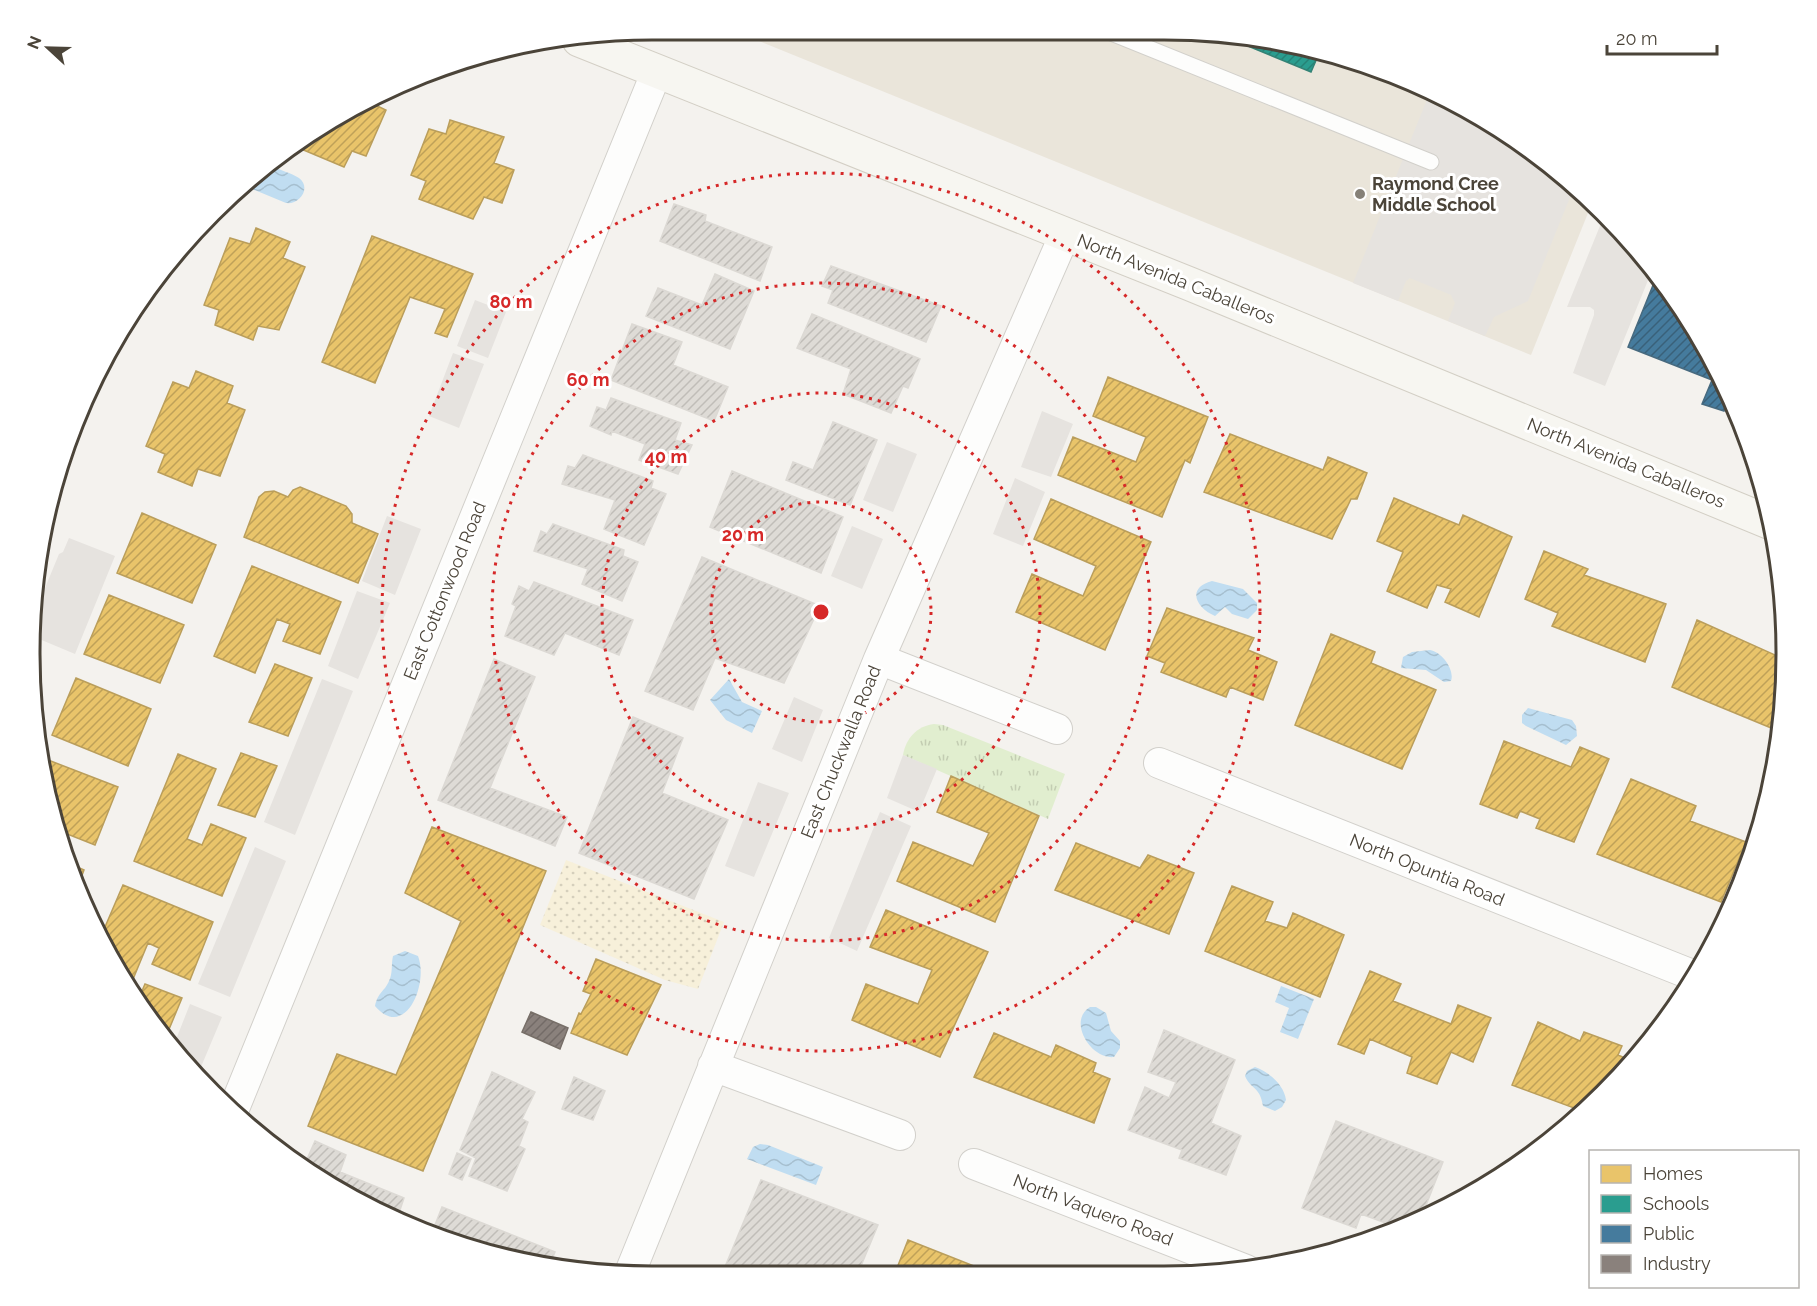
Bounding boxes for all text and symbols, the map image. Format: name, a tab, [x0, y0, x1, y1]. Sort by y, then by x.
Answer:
north arrow	[18, 18, 78, 78]
scale bar	[1607, 18, 1716, 56]
text: 20 m	[1616, 28, 1658, 49]
text: N	[23, 33, 46, 52]
place label: Raymond Cree Middle School	[1372, 173, 1499, 215]
marker: Raymond Cree Middle School	[1353, 187, 1367, 201]
street label: North Avenida Caballeros	[1074, 229, 1279, 328]
text: 80 m	[489, 291, 533, 312]
text: 60 m	[566, 369, 610, 390]
street label: North Avenida Caballeros	[1524, 413, 1729, 512]
text: 40 m	[645, 446, 687, 467]
street label: East Cottonwood Road	[399, 499, 490, 683]
text: 20 m	[722, 524, 764, 545]
centre of rings	[811, 602, 831, 622]
street label: East Chuckwalla Road	[796, 662, 885, 841]
street label: North Opuntia Road	[1347, 829, 1508, 910]
legend	[1589, 1150, 1799, 1288]
text: Homes	[1643, 1163, 1703, 1184]
street label: North Vaquero Road	[1010, 1169, 1176, 1250]
text: Schools	[1643, 1193, 1710, 1214]
text: Public	[1643, 1223, 1695, 1244]
text: Industry	[1643, 1253, 1711, 1274]

